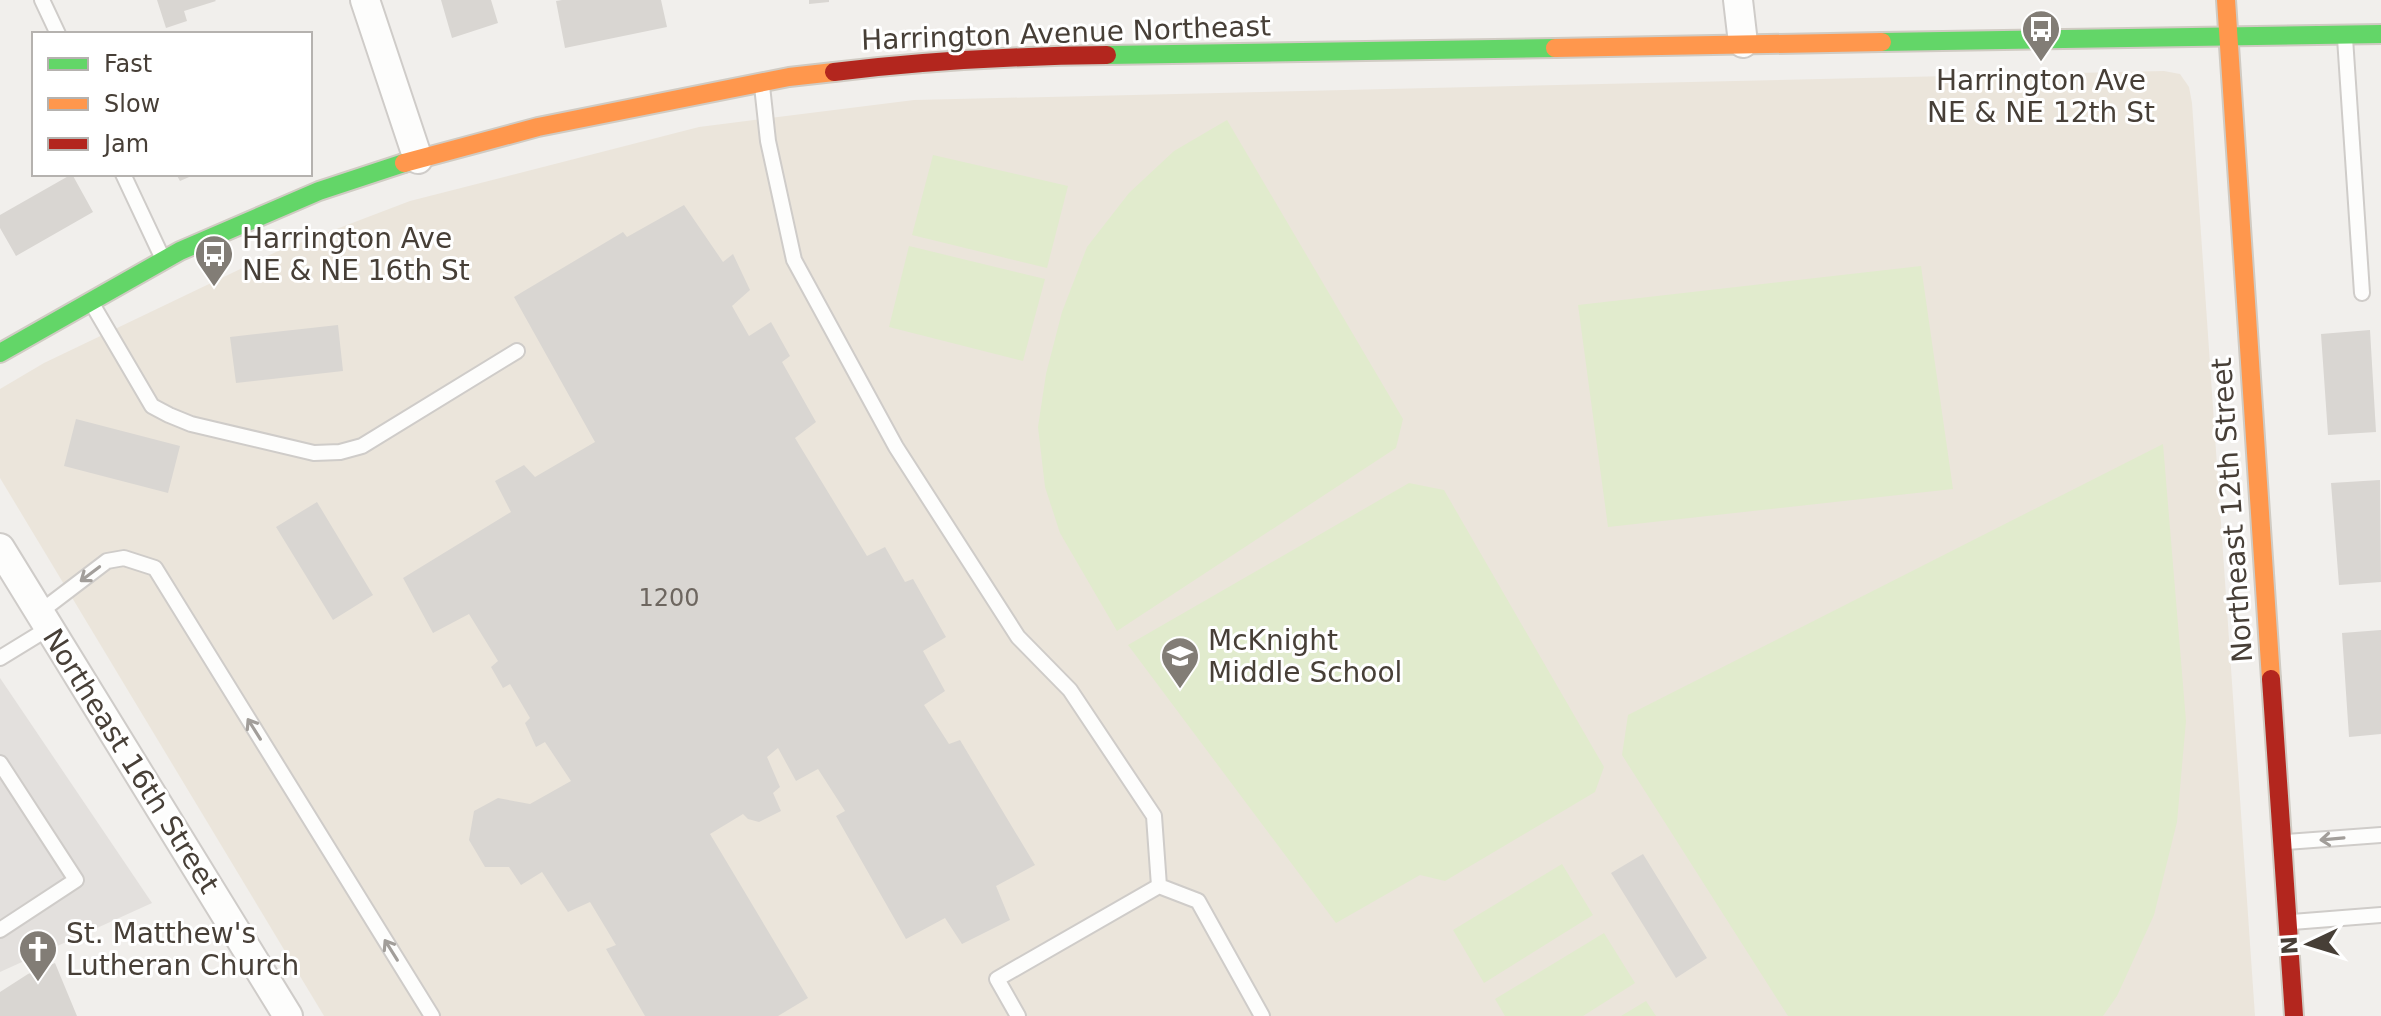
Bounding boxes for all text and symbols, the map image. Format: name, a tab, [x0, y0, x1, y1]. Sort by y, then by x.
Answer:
bus stop icon: Harrington Ave NE & NE 12th St	[2020, 8, 2062, 63]
street label: Harrington Avenue Northeast	[861, 9, 1271, 57]
legend	[32, 32, 312, 176]
text: Fast	[104, 50, 152, 78]
place label: Harrington Ave NE & NE 12th St	[1927, 64, 2155, 129]
text: Slow	[104, 90, 160, 118]
text: Jam	[102, 130, 149, 158]
place label: Harrington Ave NE & NE 16th St	[242, 222, 470, 287]
bus stop icon: Harrington Ave NE & NE 16th St	[193, 233, 235, 288]
street label: Northeast 12th Street	[2205, 356, 2259, 664]
one-way arrow	[80, 565, 101, 582]
house number: 1200	[638, 584, 700, 612]
street label: Northeast 16th Street	[36, 623, 226, 899]
place label: McKnight Middle School	[1208, 624, 1402, 689]
school or university icon: McKnight Middle School	[1159, 635, 1201, 690]
one-way arrow	[246, 718, 263, 740]
one-way arrow	[2319, 832, 2346, 847]
north arrow	[2269, 904, 2349, 984]
place label: St. Matthew's Lutheran Church	[66, 917, 299, 982]
church icon: St. Matthew's Lutheran Church	[17, 928, 59, 983]
text: N	[2276, 935, 2303, 955]
one-way arrow	[383, 939, 399, 962]

